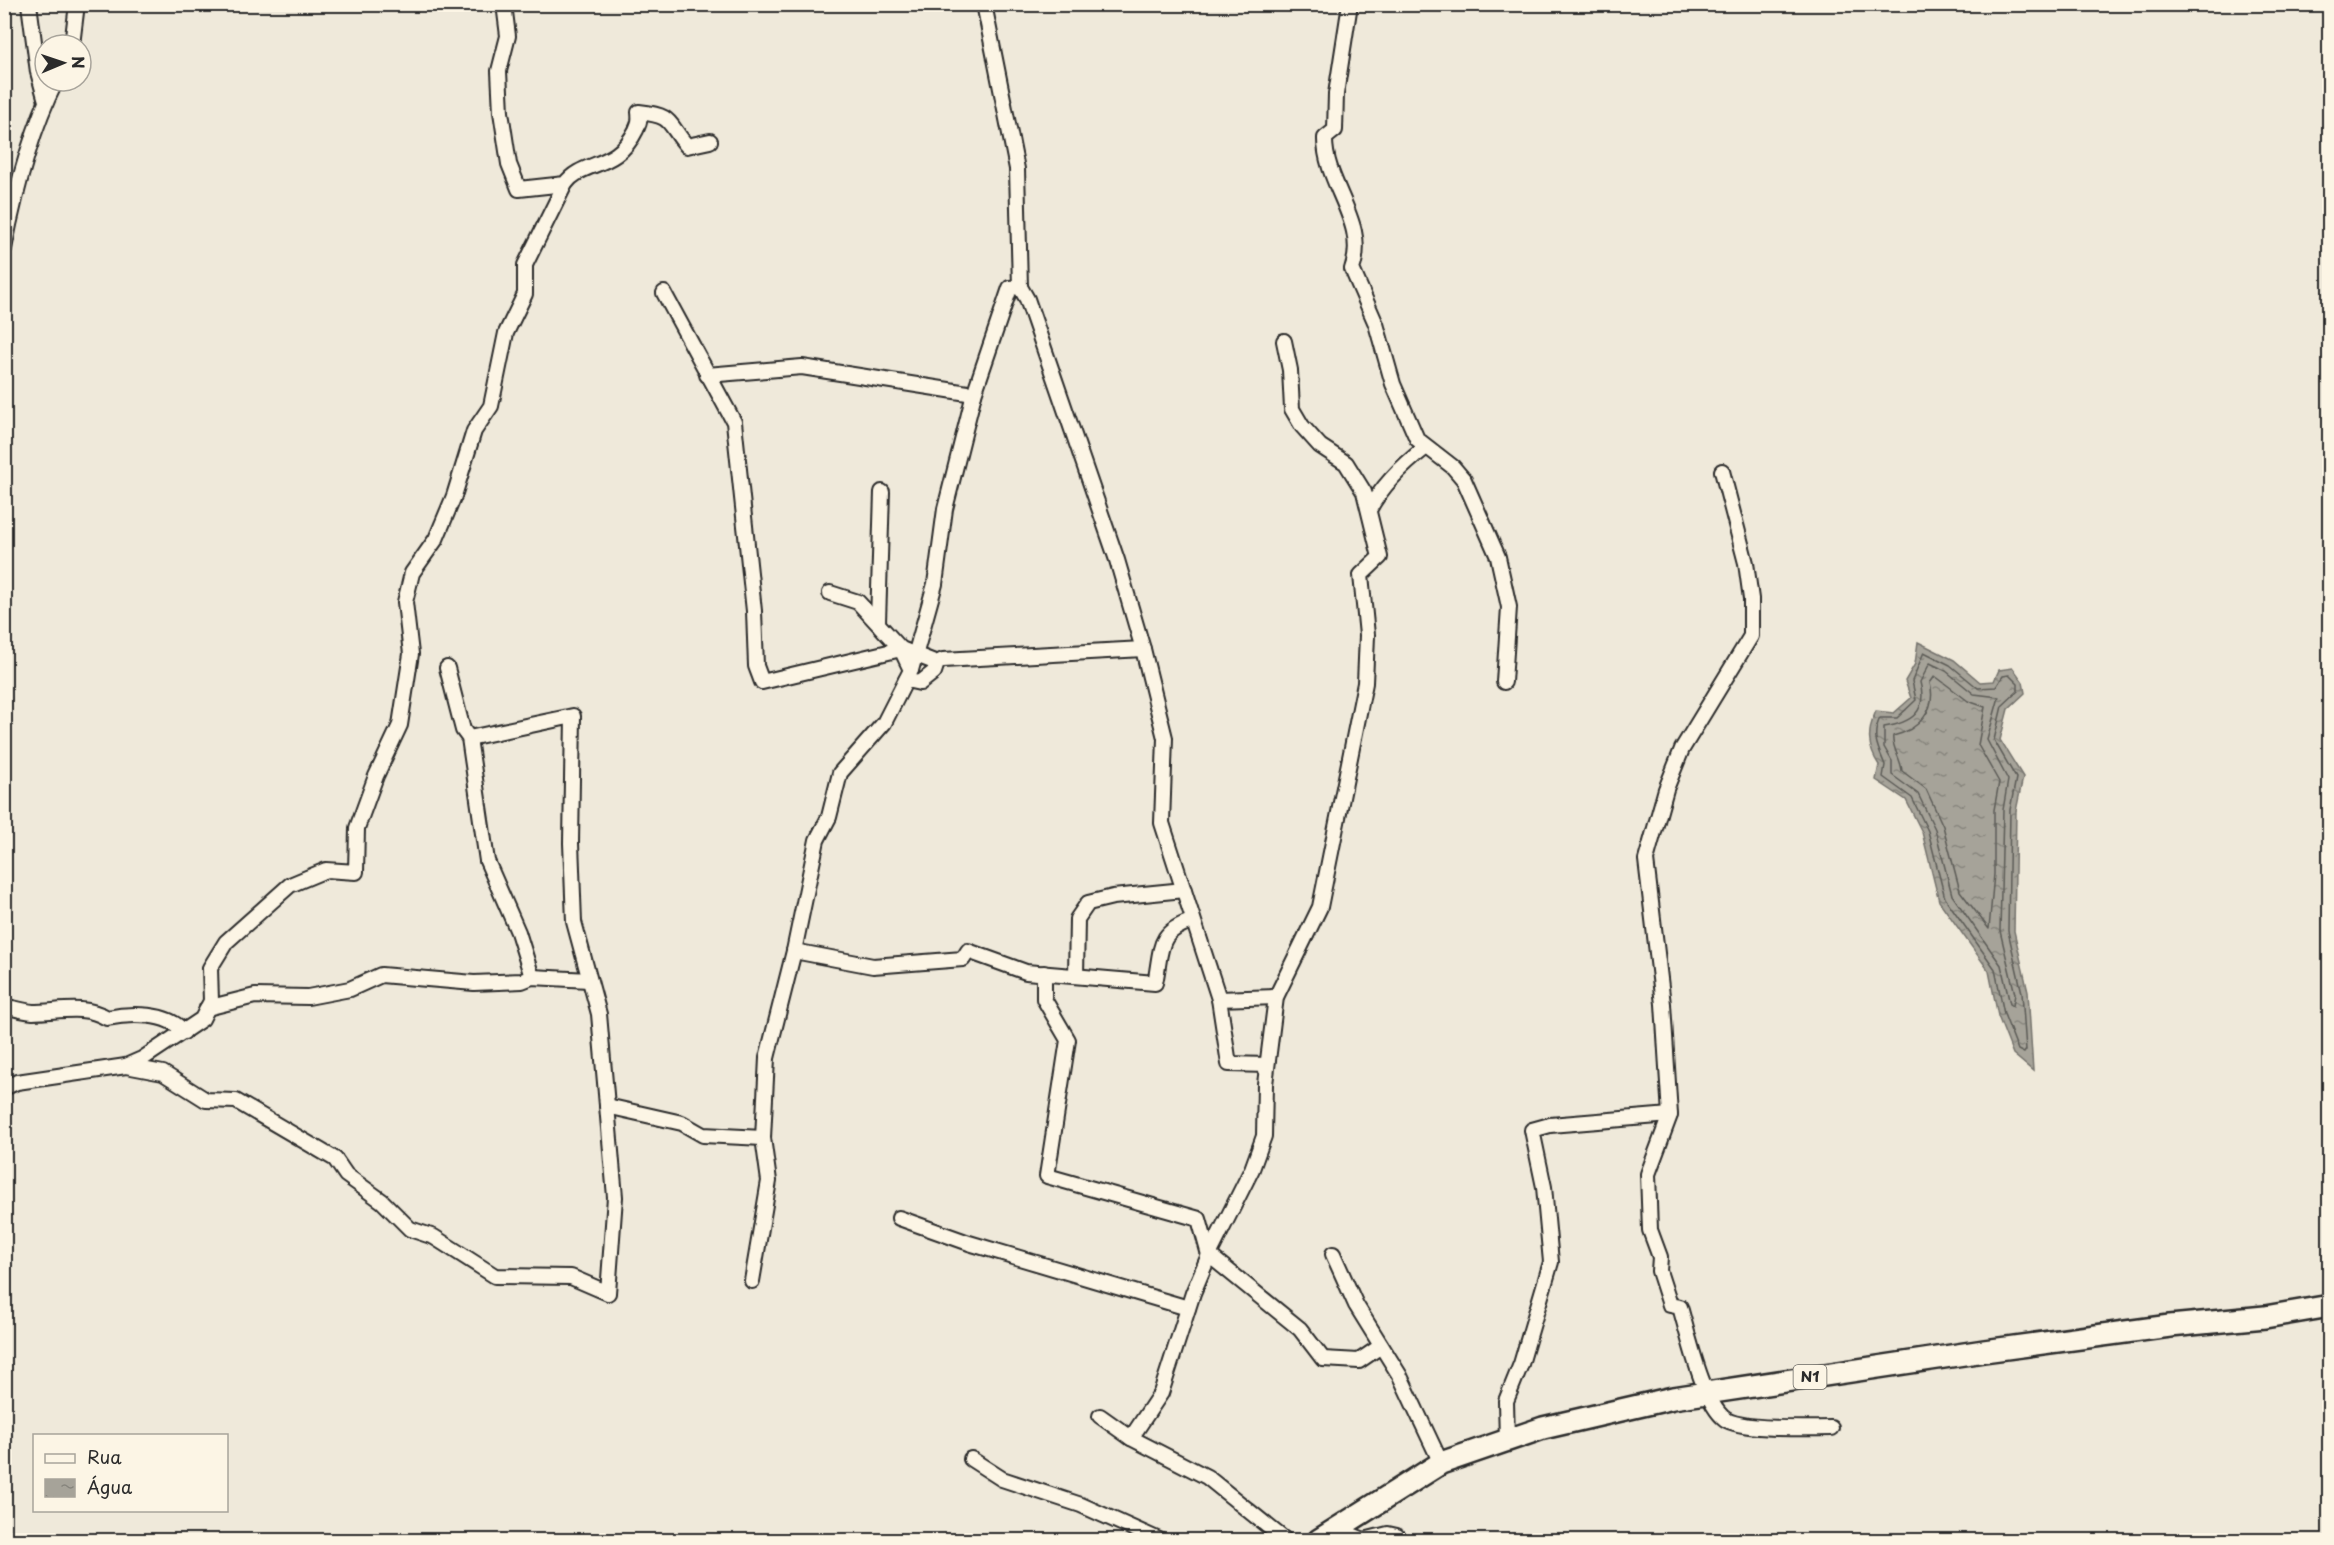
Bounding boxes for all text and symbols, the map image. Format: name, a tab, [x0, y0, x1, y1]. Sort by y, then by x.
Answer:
north arrow	[33, 33, 93, 93]
text: N	[67, 56, 91, 69]
road number: N1	[1794, 1365, 1826, 1389]
legend	[33, 1434, 228, 1512]
text: Rua	[87, 1443, 122, 1470]
text: Água	[87, 1473, 133, 1500]

